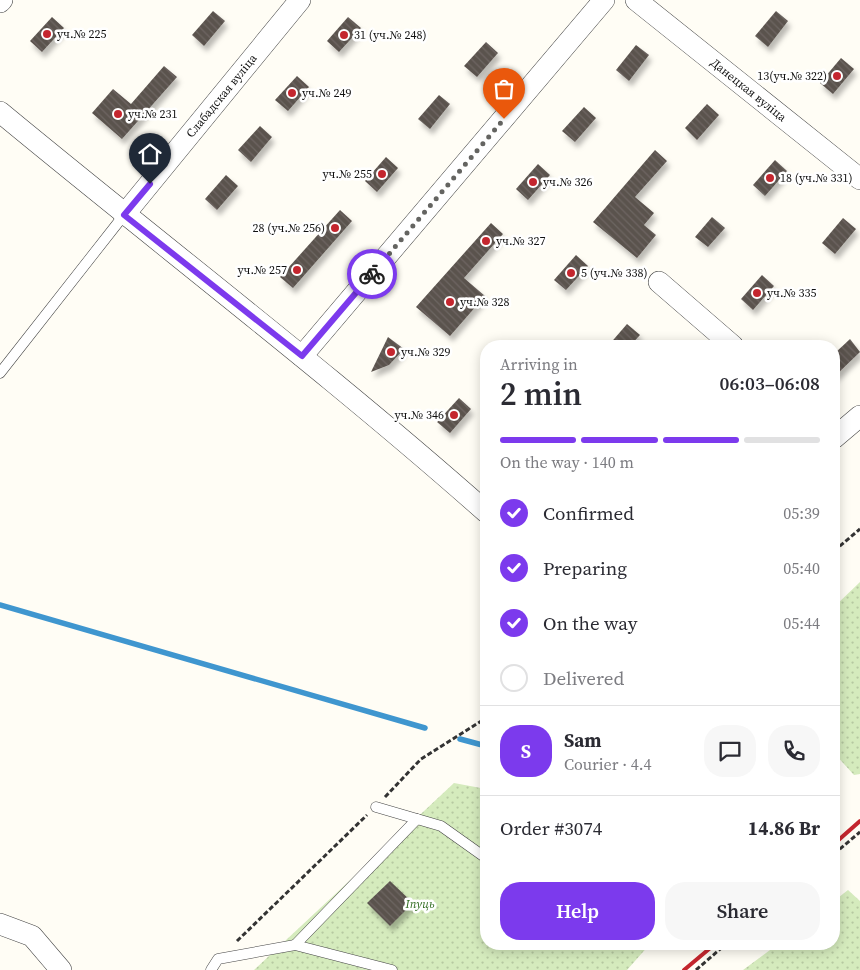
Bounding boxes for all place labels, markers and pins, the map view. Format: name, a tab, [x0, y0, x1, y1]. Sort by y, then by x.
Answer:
place label: уч.№ 225	[57, 26, 106, 42]
place label: 31 (уч.№ 248)	[354, 27, 426, 43]
marker: уч.№ 225	[41, 28, 53, 40]
marker: 31 (уч.№ 248)	[338, 29, 350, 41]
pin	[483, 68, 525, 119]
place label: 13(уч.№ 322)	[757, 68, 827, 84]
marker: 13(уч.№ 322)	[831, 70, 843, 82]
place label: уч.№ 249	[302, 85, 351, 101]
marker: уч.№ 249	[286, 87, 298, 99]
place label: уч.№ 231	[128, 106, 177, 122]
marker: уч.№ 231	[112, 108, 124, 120]
pin	[129, 133, 171, 184]
place label: уч.№ 255	[323, 166, 372, 182]
marker: уч.№ 255	[376, 168, 388, 180]
place label: 18 (уч.№ 331)	[780, 170, 852, 186]
marker: 18 (уч.№ 331)	[764, 172, 776, 184]
place label: уч.№ 326	[543, 174, 592, 190]
marker: уч.№ 326	[527, 176, 539, 188]
place label: 28 (уч.№ 256)	[253, 220, 325, 236]
marker: 28 (уч.№ 256)	[329, 222, 341, 234]
place label: уч.№ 327	[496, 233, 545, 249]
marker: уч.№ 327	[480, 235, 492, 247]
place label: уч.№ 257	[238, 262, 287, 278]
marker: уч.№ 257	[291, 264, 303, 276]
place label: 5 (уч.№ 338)	[581, 265, 647, 281]
marker: 5 (уч.№ 338)	[565, 267, 577, 279]
place label: уч.№ 335	[767, 285, 816, 301]
marker: уч.№ 335	[751, 287, 763, 299]
place label: уч.№ 328	[460, 294, 509, 310]
marker: уч.№ 328	[444, 296, 456, 308]
place label: уч.№ 329	[401, 344, 450, 360]
marker: уч.№ 329	[385, 346, 397, 358]
place label: уч.№ 346	[395, 407, 444, 423]
marker: уч.№ 346	[448, 409, 460, 421]

